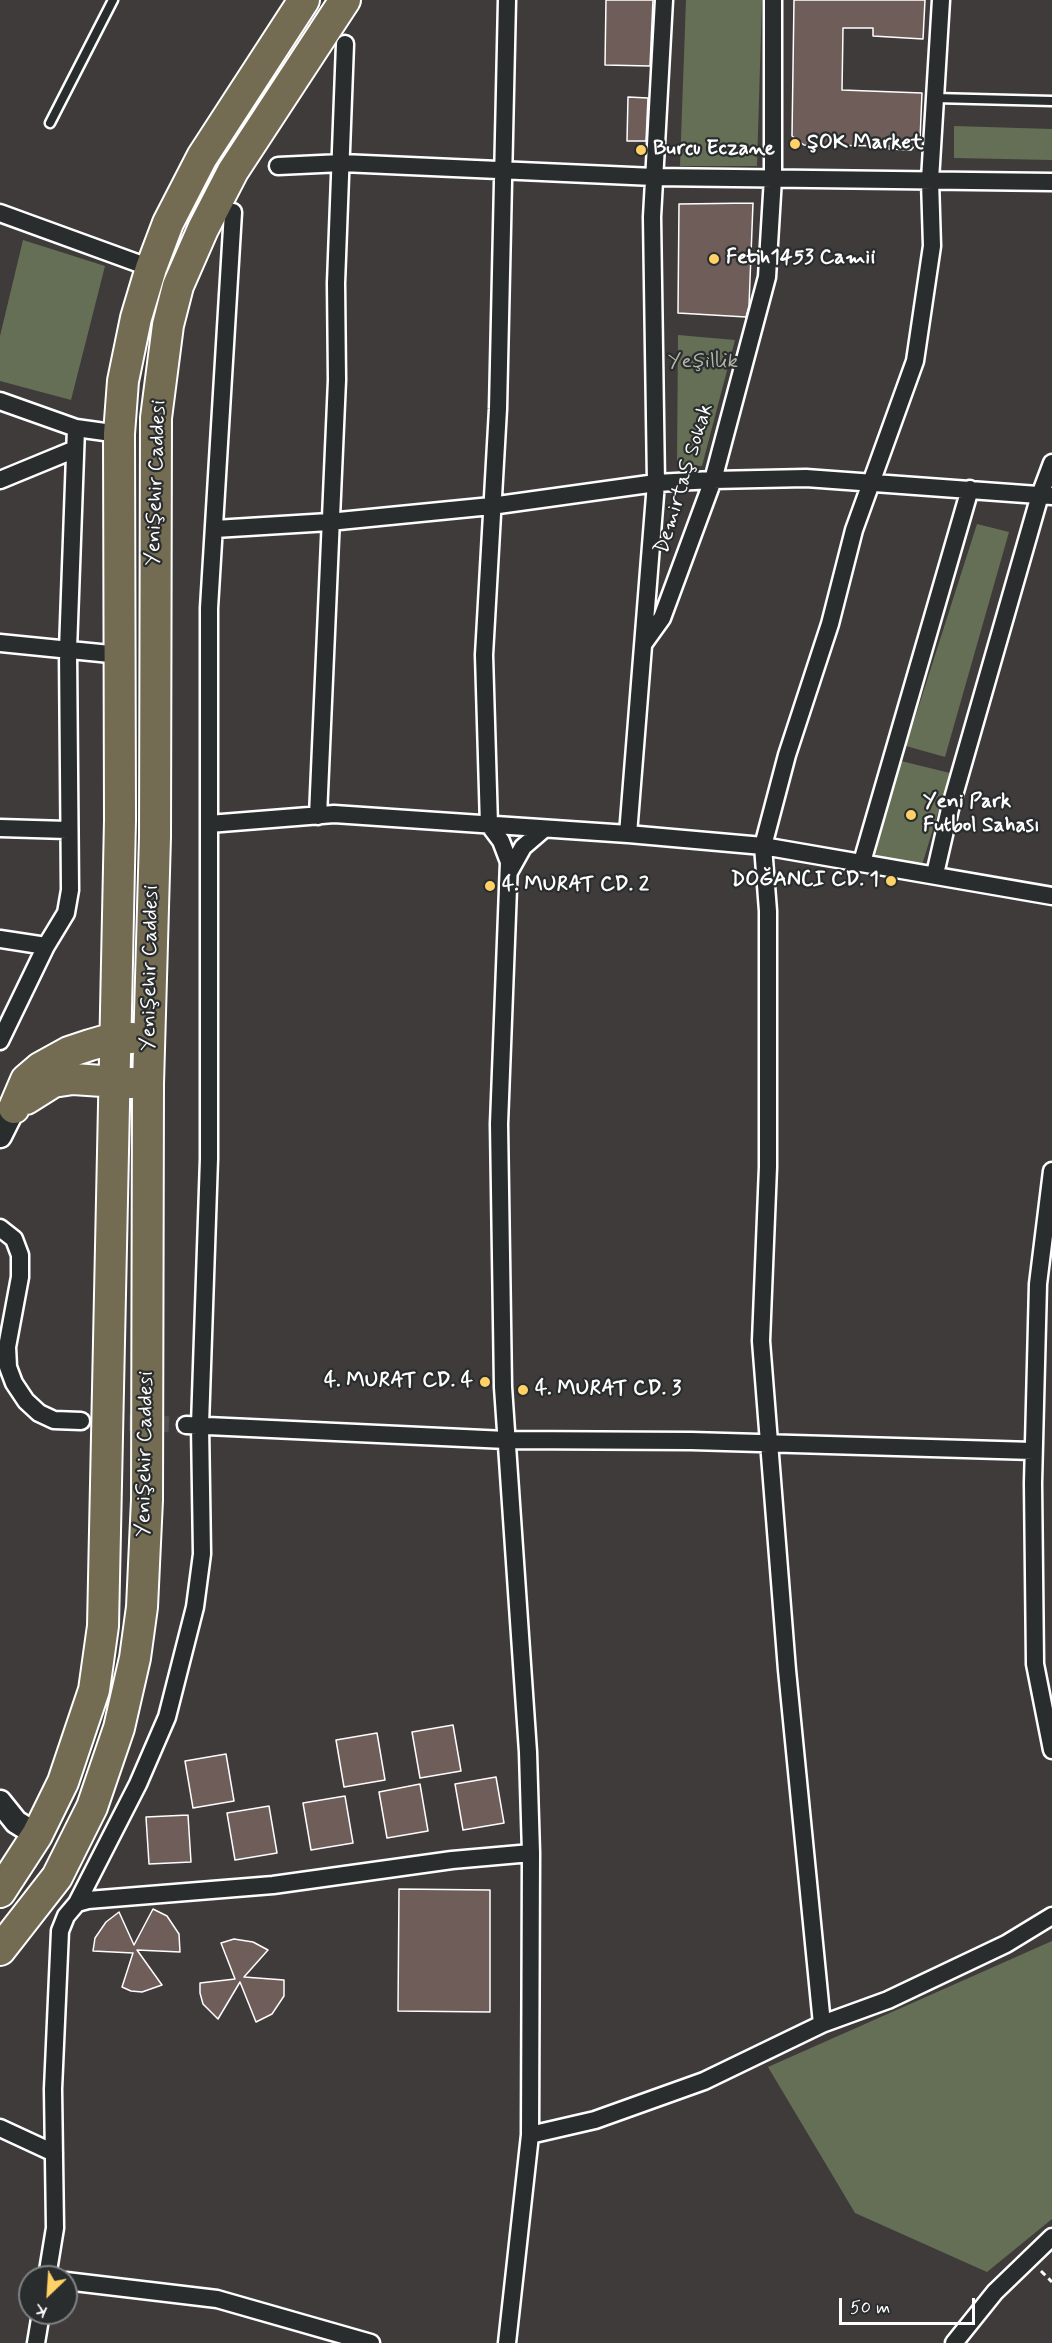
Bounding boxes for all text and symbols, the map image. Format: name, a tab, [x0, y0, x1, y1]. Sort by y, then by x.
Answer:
place label: ŞOK Market	[807, 131, 923, 157]
place label: Burcu Eczane	[653, 137, 775, 163]
marker: ŞOK Market	[788, 137, 802, 151]
marker: Burcu Eczane	[634, 143, 648, 157]
place label: Fetih1453 Camii	[726, 246, 875, 272]
marker: Fetih1453 Camii	[707, 252, 721, 266]
park label: Yeşillik	[668, 350, 738, 376]
street label: Yenişehir Caddesi	[142, 400, 172, 566]
street label: Demirtaş Sokak	[650, 401, 720, 557]
place label: Yeni Park Futbol Sahası	[923, 790, 1040, 840]
marker: Yeni Park Futbol Sahası	[904, 808, 918, 822]
place label: DOĞANCI CD. 1	[731, 868, 879, 894]
place label: 4. MURAT CD. 2	[502, 873, 649, 899]
marker: DOĞANCI CD. 1	[884, 874, 898, 888]
marker: 4. MURAT CD. 2	[483, 879, 497, 893]
street label: Yenişehir Caddesi	[137, 885, 165, 1051]
place label: 4. MURAT CD. 4	[324, 1369, 473, 1395]
street label: Yenişehir Caddesi	[132, 1371, 160, 1537]
marker: 4. MURAT CD. 4	[478, 1375, 492, 1389]
place label: 4. MURAT CD. 3	[535, 1377, 681, 1403]
marker: 4. MURAT CD. 3	[516, 1383, 530, 1397]
north arrow	[18, 2265, 78, 2325]
scale bar	[842, 2286, 978, 2324]
text: 50 m	[850, 2296, 890, 2320]
text: K	[31, 2298, 51, 2322]

